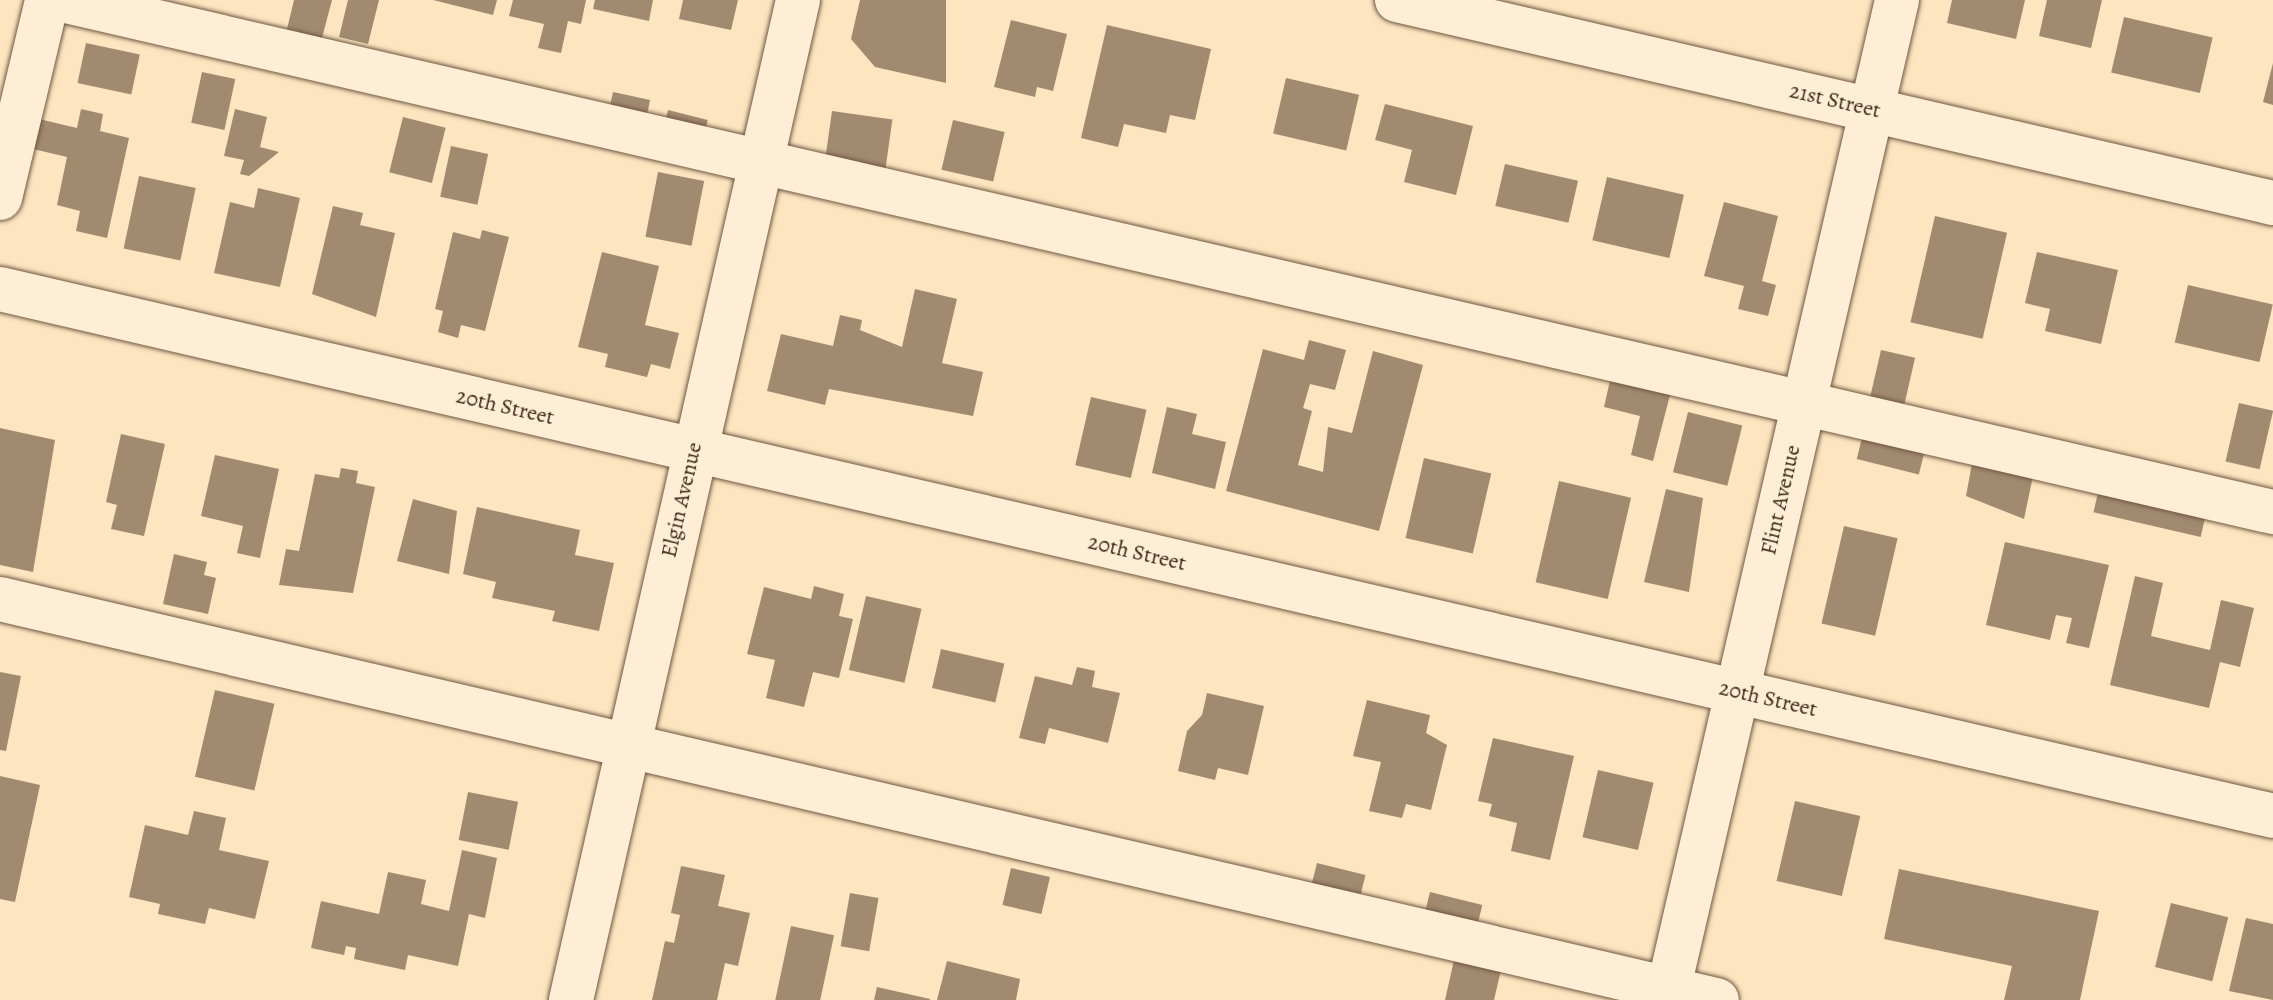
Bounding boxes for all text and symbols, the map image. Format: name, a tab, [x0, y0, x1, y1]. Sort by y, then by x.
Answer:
street label: 21st Street	[1787, 78, 1883, 124]
street label: 20th Street	[453, 383, 557, 431]
street label: Elgin Avenue	[656, 440, 708, 560]
street label: Flint Avenue	[1756, 442, 1806, 558]
street label: 20th Street	[1085, 529, 1189, 577]
street label: 20th Street	[1716, 675, 1820, 723]

